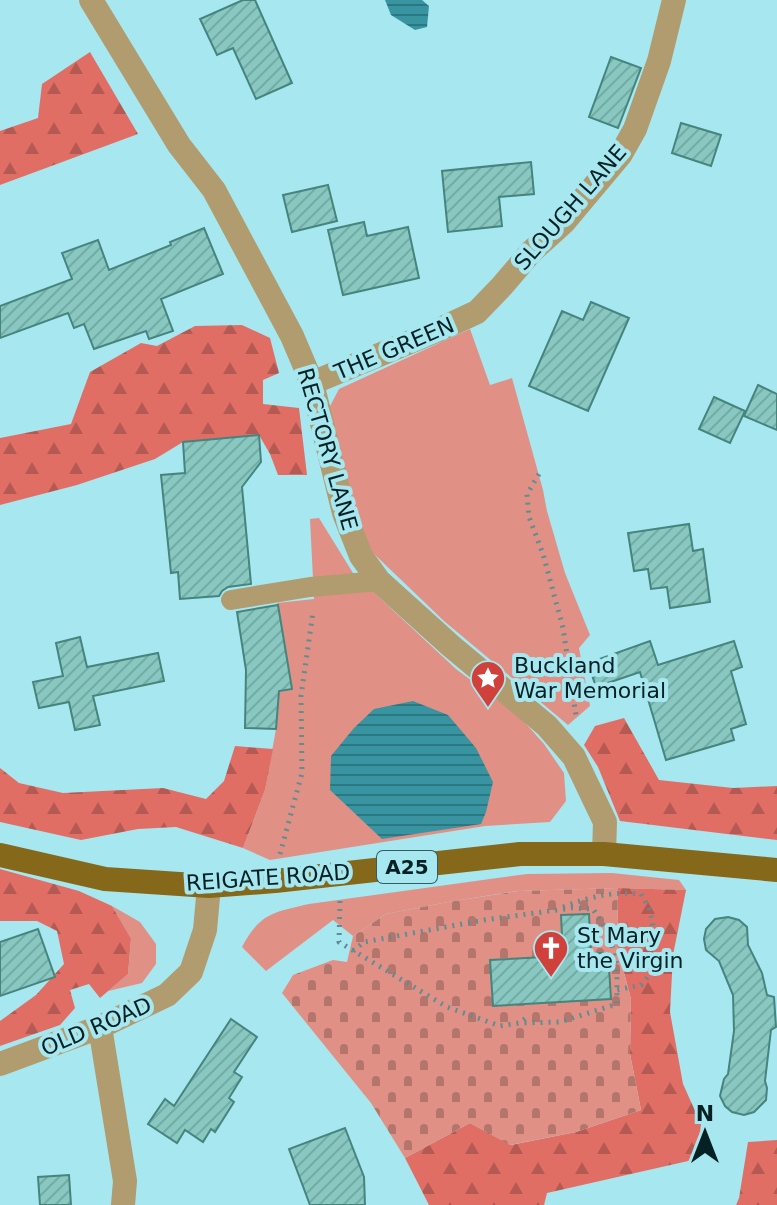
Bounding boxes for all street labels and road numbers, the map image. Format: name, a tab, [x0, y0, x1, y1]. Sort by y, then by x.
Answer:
street label: SLOUGH LANE	[509, 140, 632, 275]
street label: THE GREEN	[330, 312, 458, 385]
street label: RECTORY LANE	[292, 365, 363, 533]
road number: A25	[377, 851, 437, 883]
street label: REIGATE ROAD	[185, 859, 351, 896]
street label: OLD ROAD	[37, 992, 155, 1061]

